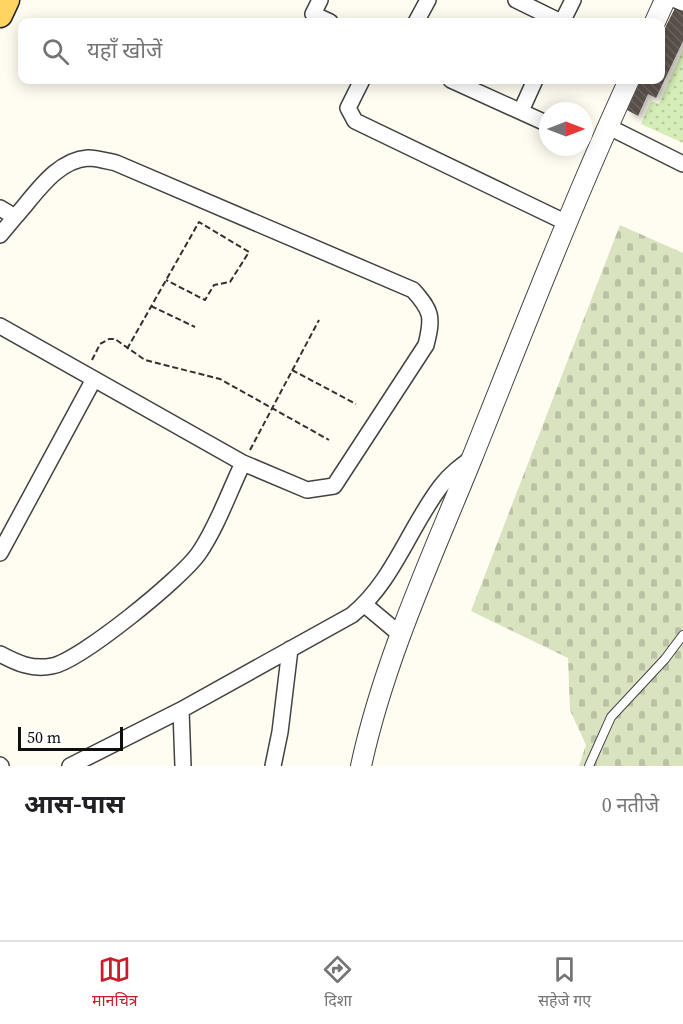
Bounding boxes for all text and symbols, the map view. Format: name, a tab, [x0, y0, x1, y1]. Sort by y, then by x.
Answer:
search box	[18, 18, 665, 84]
icon: search	[39, 35, 72, 68]
text: यहाँ खोजें	[87, 35, 162, 65]
north arrow	[539, 102, 593, 156]
scale bar	[18, 724, 123, 752]
text: 50 m	[27, 726, 61, 748]
text: आस-पास	[24, 786, 125, 822]
text: 0 नतीजे	[602, 791, 659, 819]
tab: मानचित्र	[92, 953, 138, 1013]
tab: दिशा	[321, 953, 354, 1013]
tab: सहेजे गए	[538, 953, 591, 1013]

